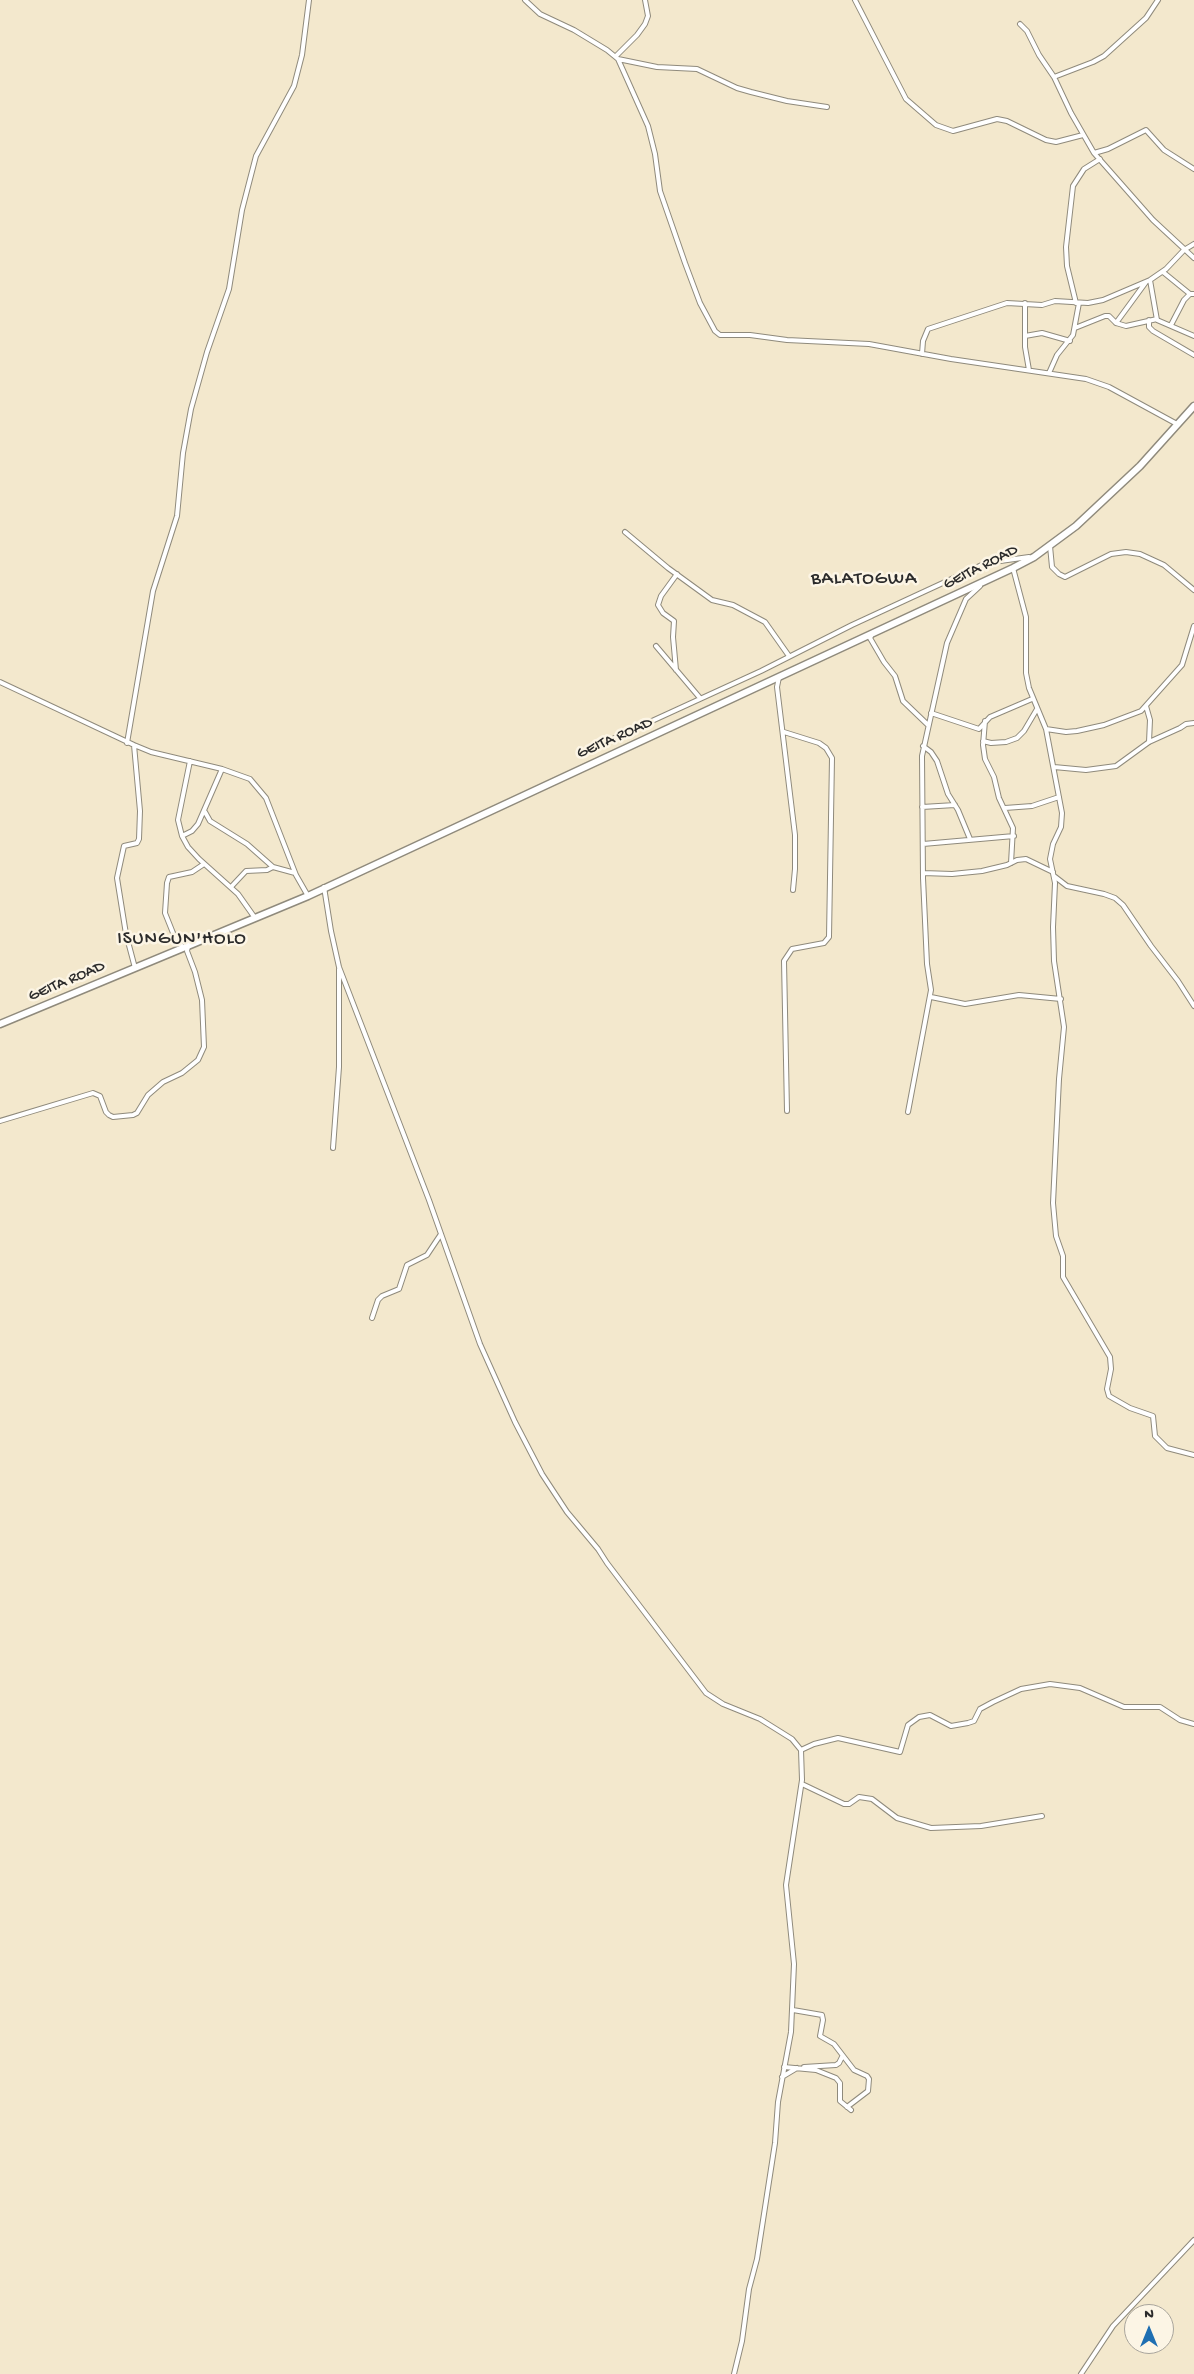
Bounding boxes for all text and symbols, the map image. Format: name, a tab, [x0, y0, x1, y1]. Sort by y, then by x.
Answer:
street label: GEITA ROAD	[940, 541, 1022, 595]
district label: BALATOGWA	[810, 569, 918, 591]
street label: GEITA ROAD	[574, 714, 656, 764]
district label: ISUNGUN'HOLO	[116, 929, 248, 951]
street label: GEITA ROAD	[26, 957, 108, 1007]
north arrow	[1124, 2304, 1174, 2354]
text: N	[1144, 2306, 1154, 2323]

